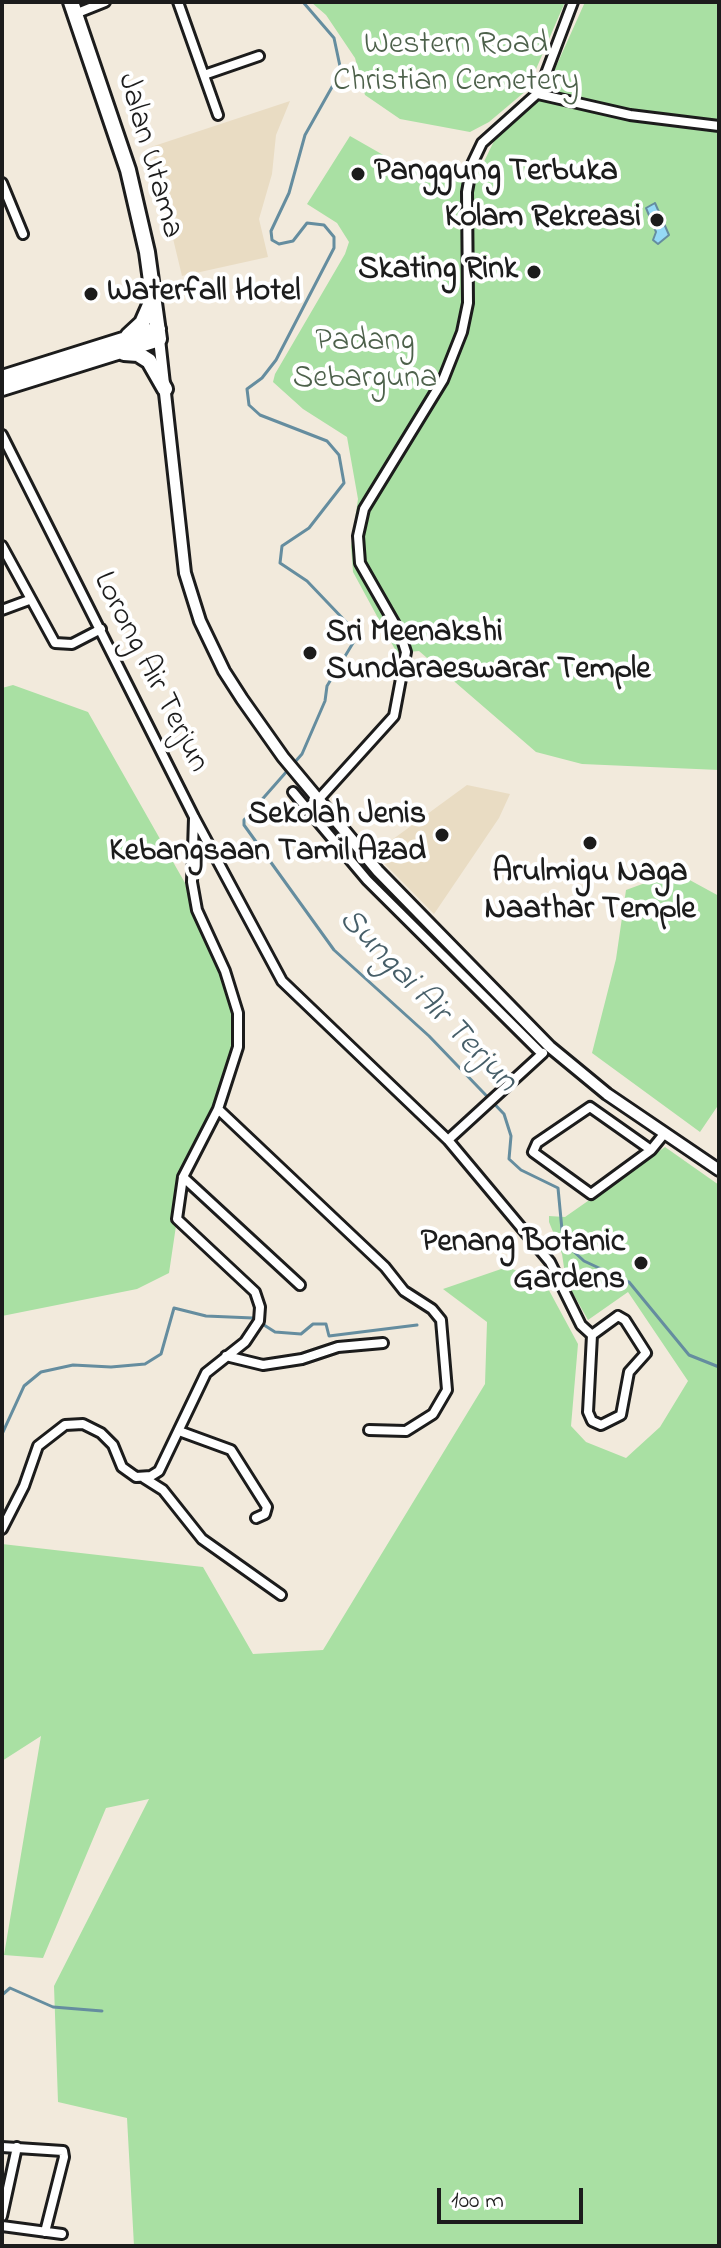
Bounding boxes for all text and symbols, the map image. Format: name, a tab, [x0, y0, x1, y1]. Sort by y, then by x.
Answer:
park label: Western Road Christian Cemetery	[333, 28, 579, 103]
street label: Jalan Utama	[106, 69, 190, 243]
place label: Panggung Terbuka	[374, 155, 618, 193]
marker: Panggung Terbuka	[349, 165, 367, 183]
place label: Kolam Rekreasi	[445, 201, 641, 239]
marker: Kolam Rekreasi	[648, 211, 666, 229]
place label: Skating Rink	[358, 253, 518, 291]
marker: Skating Rink	[525, 263, 543, 281]
place label: Waterfall Hotel	[107, 275, 301, 313]
marker: Waterfall Hotel	[82, 285, 100, 303]
park label: Padang Sebarguna	[293, 325, 437, 400]
street label: Lorong Air Terjun	[82, 566, 216, 780]
place label: Sri Meenakshi Sundaraeswarar Temple	[326, 616, 651, 691]
marker: Sri Meenakshi Sundaraeswarar Temple	[301, 644, 319, 662]
place label: Sekolah Jenis Kebangsaan Tamil Azad	[109, 798, 426, 873]
marker: Sekolah Jenis Kebangsaan Tamil Azad	[433, 826, 451, 844]
marker: Arulmigu Naga Naathar Temple	[581, 834, 599, 852]
place label: Arulmigu Naga Naathar Temple	[485, 856, 695, 931]
water label: Sungai Air Terjun	[328, 901, 524, 1103]
place label: Penang Botanic Gardens	[421, 1226, 625, 1301]
marker: Penang Botanic Gardens	[632, 1254, 650, 1272]
scale bar	[441, 2172, 587, 2222]
text: 100 m	[451, 2184, 504, 2219]

